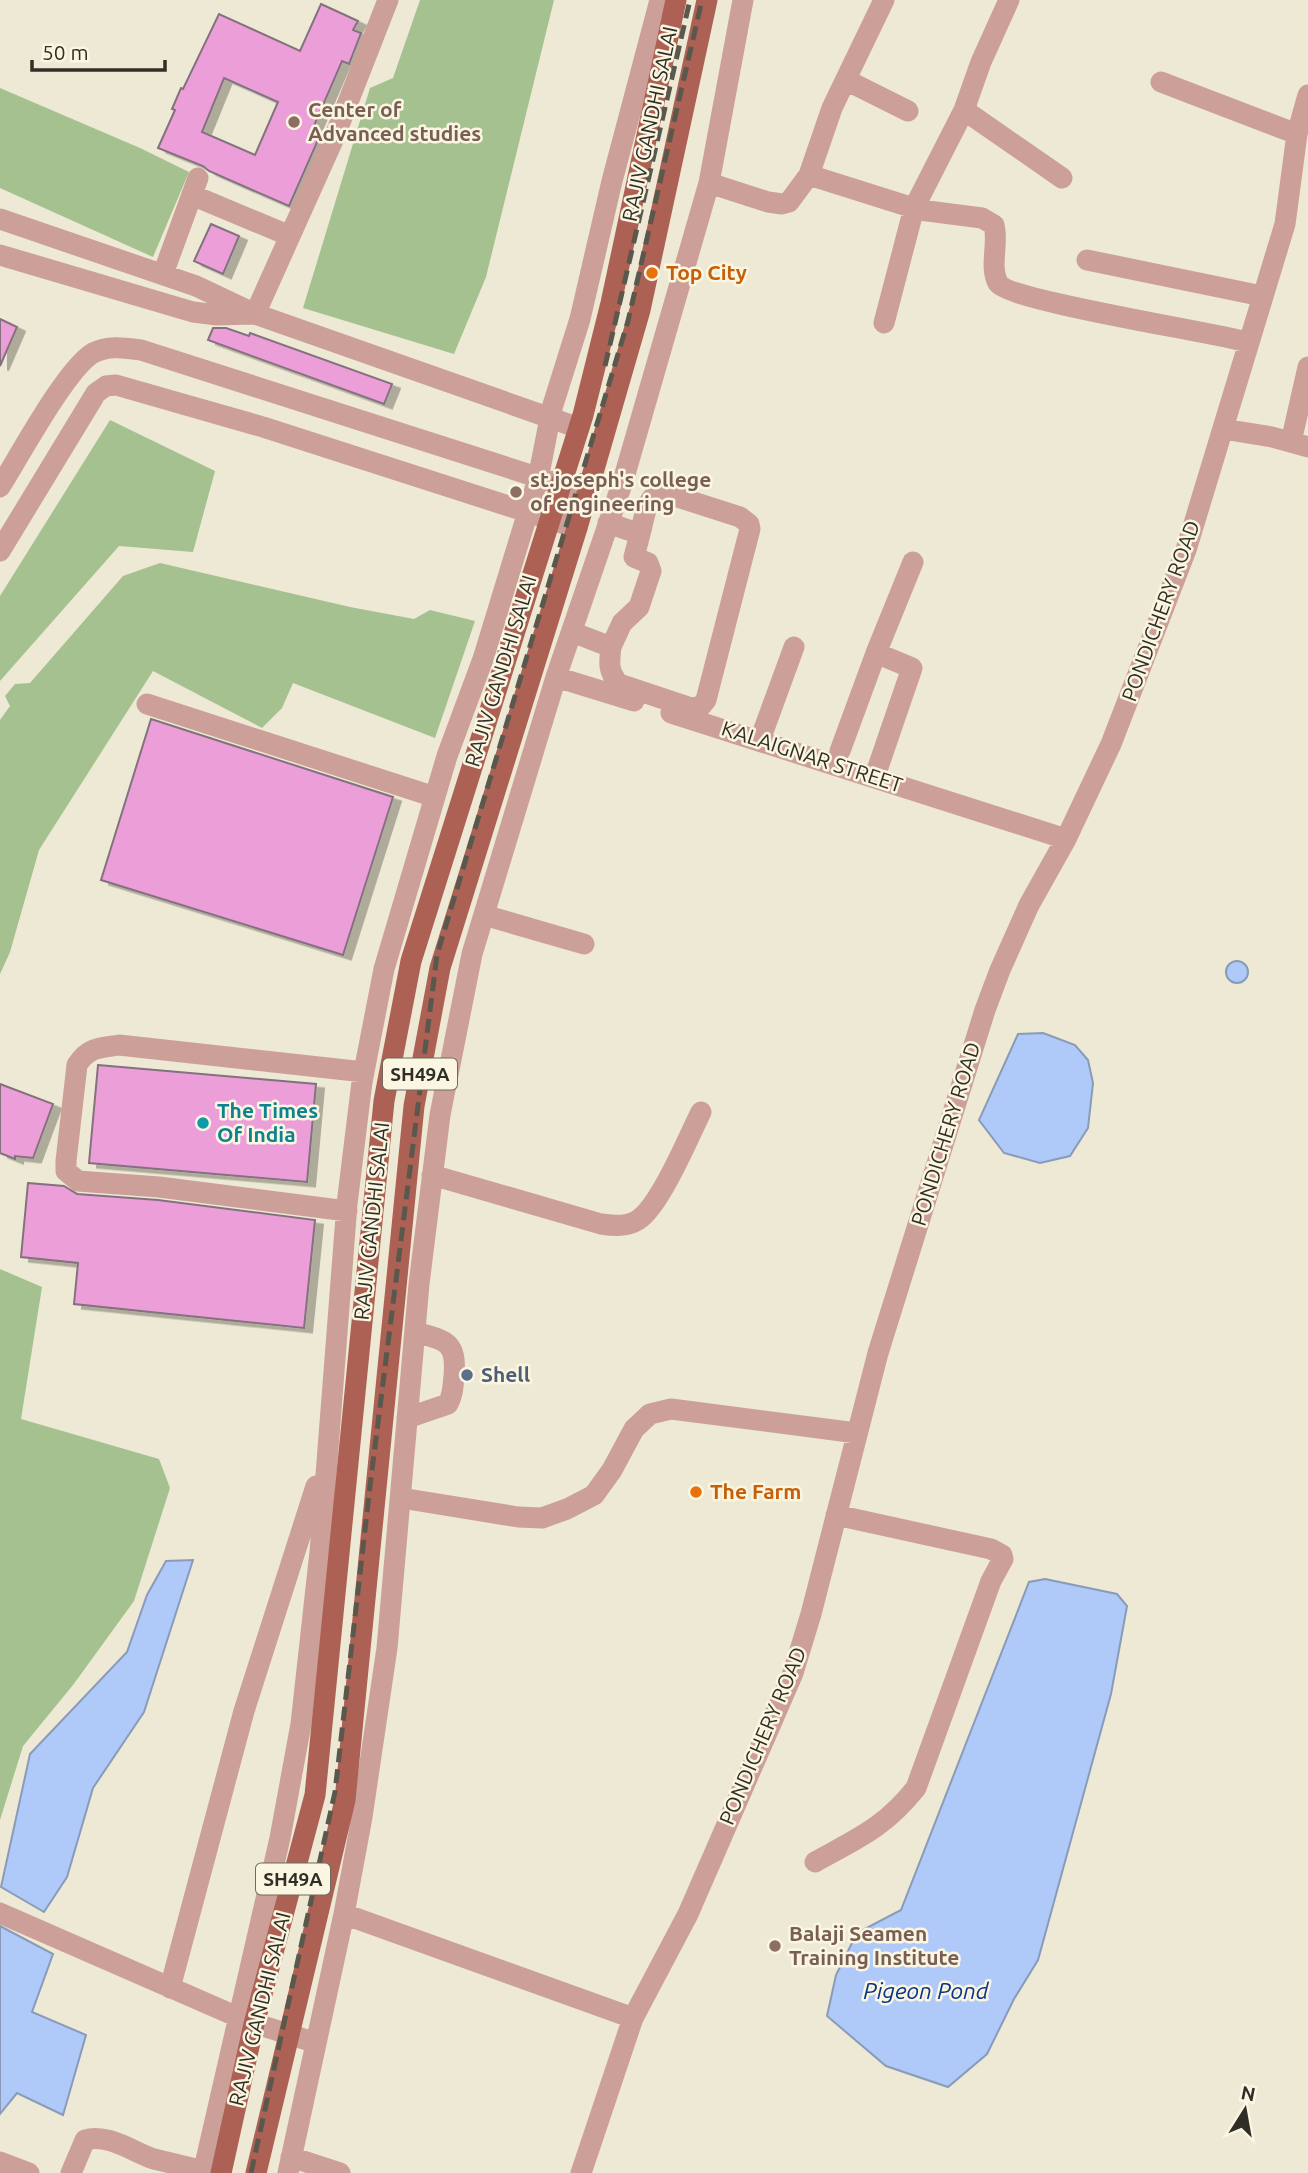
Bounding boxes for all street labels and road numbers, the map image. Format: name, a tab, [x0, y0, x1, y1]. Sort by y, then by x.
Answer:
street label: RAJIV GANDHI SALAI	[617, 24, 681, 224]
street label: PONDICHERY ROAD	[1116, 517, 1204, 704]
street label: RAJIV GANDHI SALAI	[459, 572, 541, 769]
street label: KALAIGNAR STREET	[719, 715, 906, 797]
street label: PONDICHERY ROAD	[906, 1039, 984, 1228]
road number: SH49A	[383, 1058, 457, 1090]
street label: RAJIV GANDHI SALAI	[349, 1121, 393, 1321]
street label: PONDICHERY ROAD	[714, 1643, 810, 1828]
road number: SH49A	[256, 1864, 330, 1895]
street label: RAJIV GANDHI SALAI	[223, 1909, 295, 2108]

